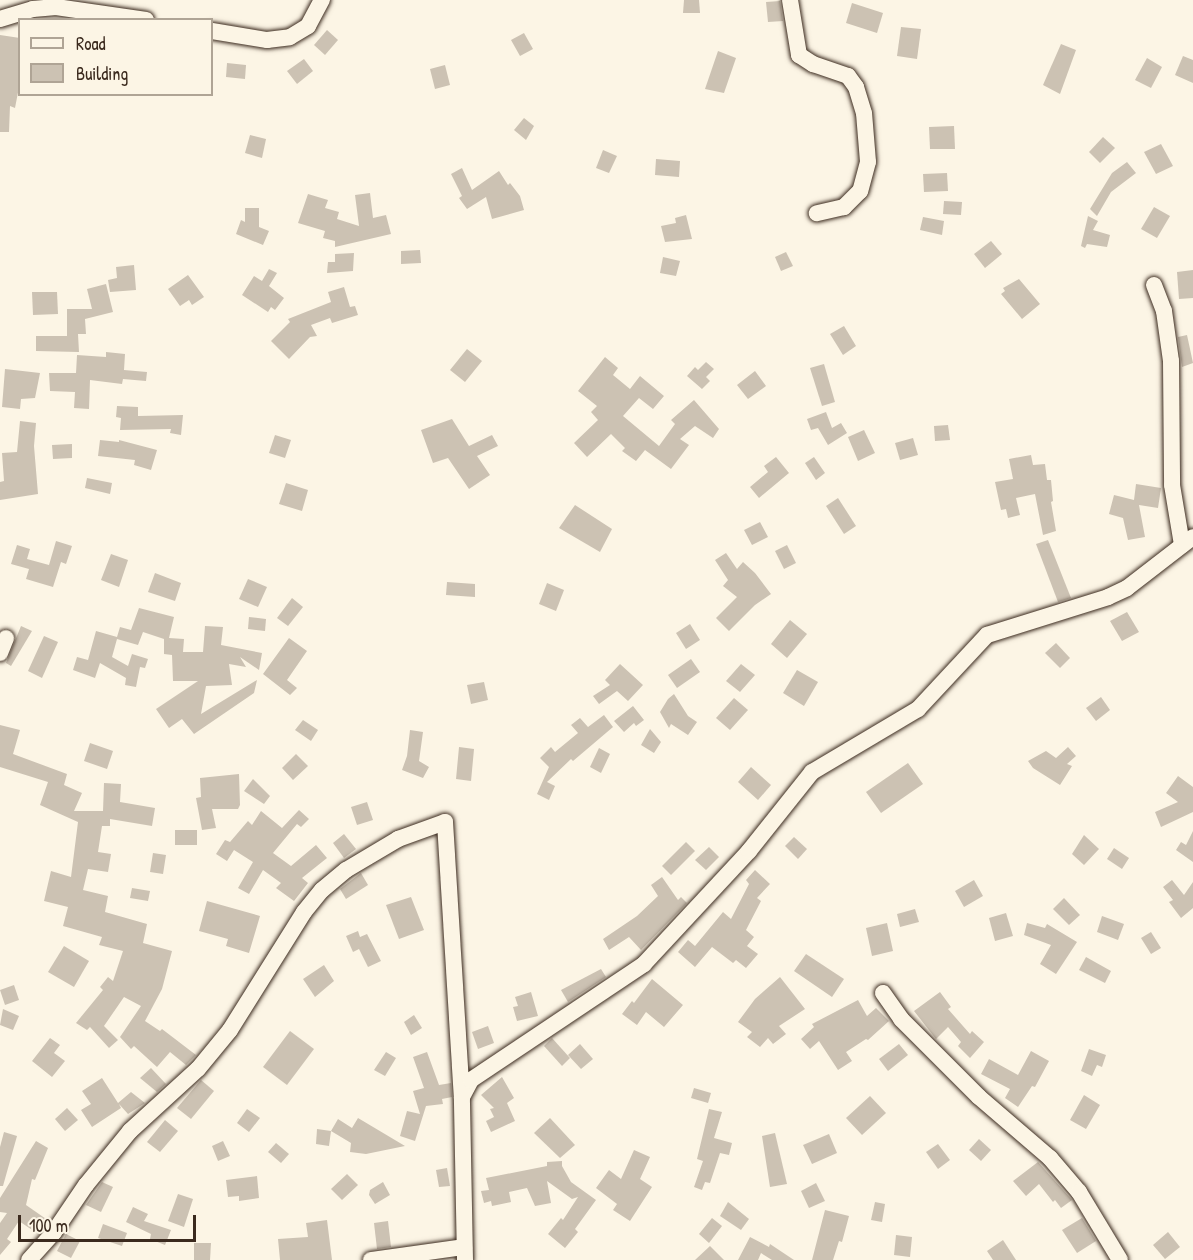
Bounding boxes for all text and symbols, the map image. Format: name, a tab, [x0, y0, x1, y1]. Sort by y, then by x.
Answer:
legend	[18, 18, 213, 96]
text: Road	[76, 31, 106, 56]
text: Building	[76, 61, 128, 86]
scale bar	[21, 1203, 200, 1241]
text: 100 m	[29, 1213, 68, 1238]

